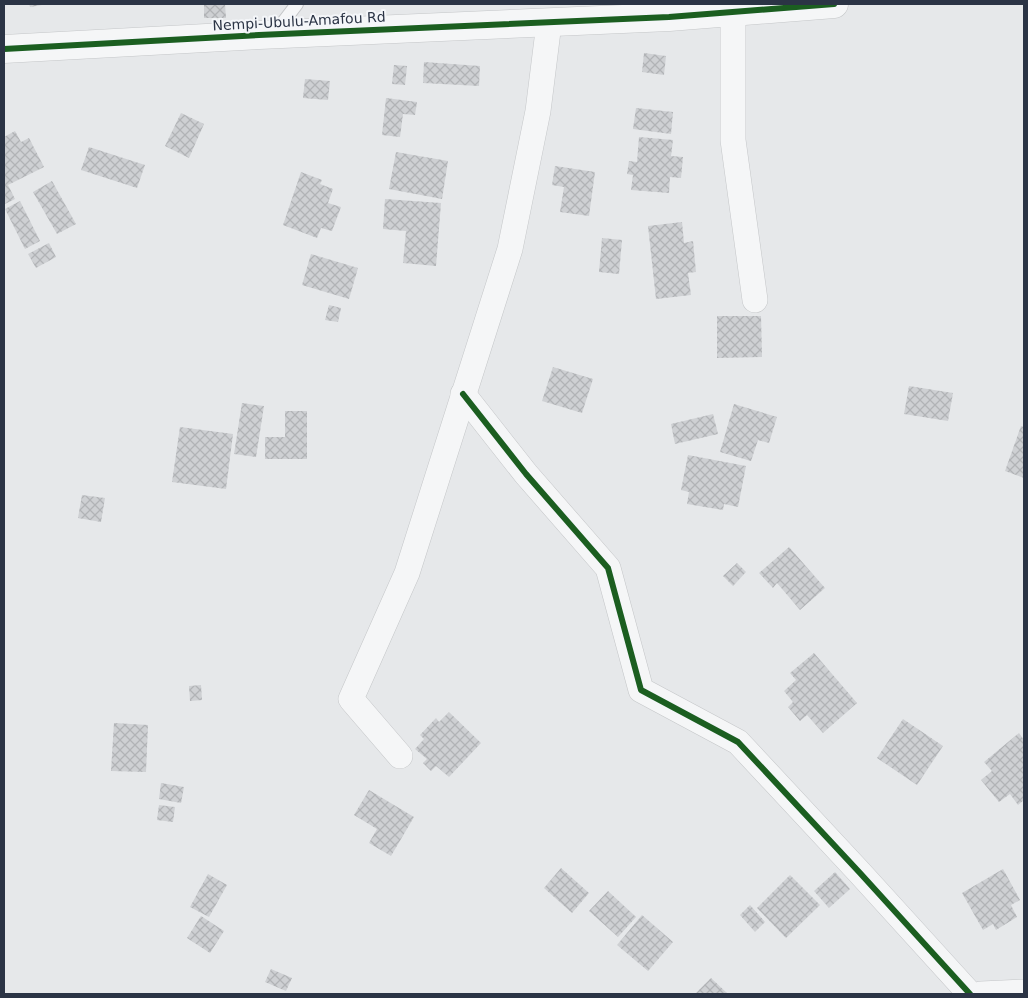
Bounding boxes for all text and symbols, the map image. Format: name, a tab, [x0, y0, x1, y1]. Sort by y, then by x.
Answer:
street label: Nempi-Ubulu-Amafou Rd	[212, 8, 386, 34]

